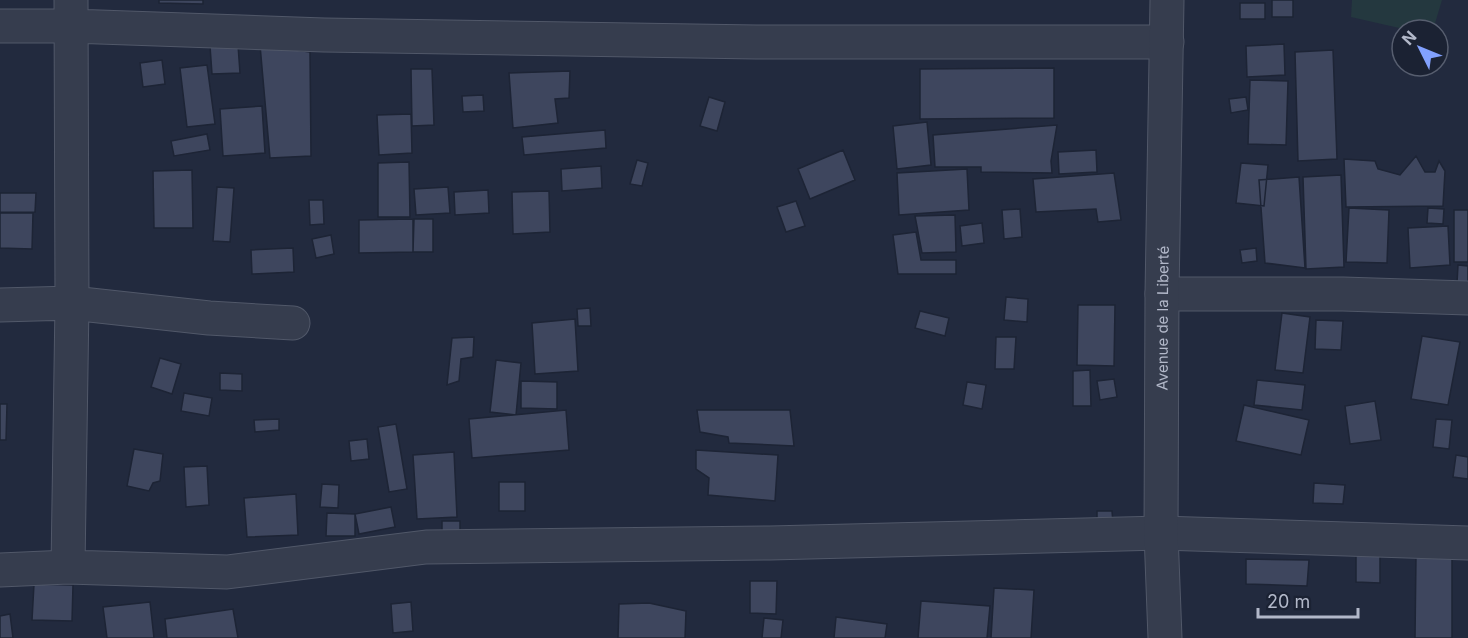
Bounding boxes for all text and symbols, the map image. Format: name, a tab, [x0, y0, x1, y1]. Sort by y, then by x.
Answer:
north arrow	[1390, 18, 1450, 78]
text: N	[1398, 26, 1421, 49]
street label: Avenue de la Liberté	[1152, 245, 1172, 391]
scale bar	[1258, 581, 1358, 619]
text: 20 m	[1267, 591, 1310, 612]

